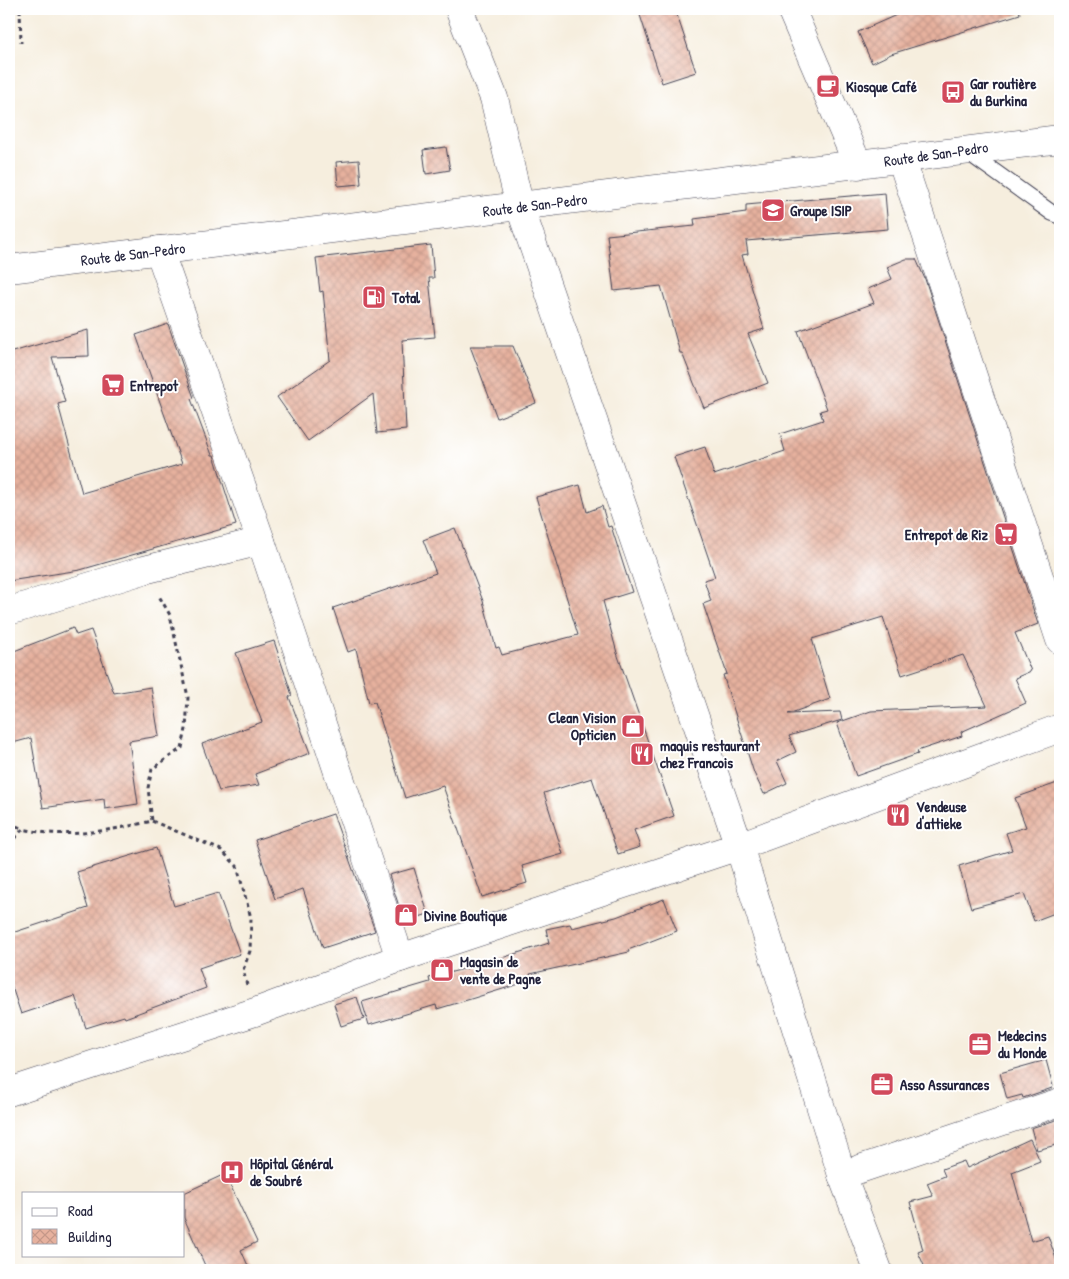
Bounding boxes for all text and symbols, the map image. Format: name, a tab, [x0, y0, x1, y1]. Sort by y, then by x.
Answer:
cafe icon: Kiosque Café	[815, 73, 841, 99]
place label: Gar routière du Burkina	[970, 73, 1036, 111]
place label: Kiosque Café	[846, 76, 917, 98]
bus stop icon: Gar routière du Burkina	[940, 79, 966, 105]
street label: Route de San-Pedro	[882, 136, 990, 172]
street label: Route de San-Pedro	[482, 188, 588, 222]
school or university icon: Groupe ISIP	[760, 197, 786, 223]
place label: Groupe ISIP	[790, 200, 852, 222]
street label: Route de San-Pedro	[80, 237, 186, 271]
fuel station icon: Total	[361, 284, 387, 310]
place label: Total	[391, 287, 421, 308]
supermarket icon: Entrepot	[100, 372, 126, 398]
place label: Entrepot	[130, 375, 179, 397]
supermarket icon: Entrepot de Riz	[993, 521, 1019, 547]
place label: Entrepot de Riz	[905, 524, 989, 546]
place label: Clean Vision Opticien	[548, 707, 616, 746]
shop icon: Clean Vision Opticien	[620, 713, 646, 739]
place label: maquis restaurant chez Francois	[660, 735, 761, 773]
restaurant icon: maquis restaurant chez Francois	[629, 741, 655, 767]
place label: Vendeuse d'attieke	[916, 796, 967, 834]
restaurant icon: Vendeuse d'attieke	[885, 802, 911, 828]
shop icon: Divine Boutique	[393, 902, 419, 928]
place label: Divine Boutique	[424, 905, 507, 927]
place label: Magasin de vente de Pagne	[459, 951, 541, 990]
shop icon: Magasin de vente de Pagne	[429, 957, 455, 983]
place label: Medecins du Monde	[998, 1025, 1047, 1063]
office icon: Medecins du Monde	[967, 1031, 993, 1057]
office icon: Asso Assurances	[869, 1071, 895, 1097]
place label: Asso Assurances	[900, 1074, 989, 1095]
place label: Hôpital Général de Soubré	[250, 1153, 334, 1191]
hospital icon: Hôpital Général de Soubré	[219, 1159, 245, 1185]
legend	[22, 1192, 185, 1256]
text: Road	[68, 1200, 93, 1221]
text: Building	[68, 1226, 112, 1247]

